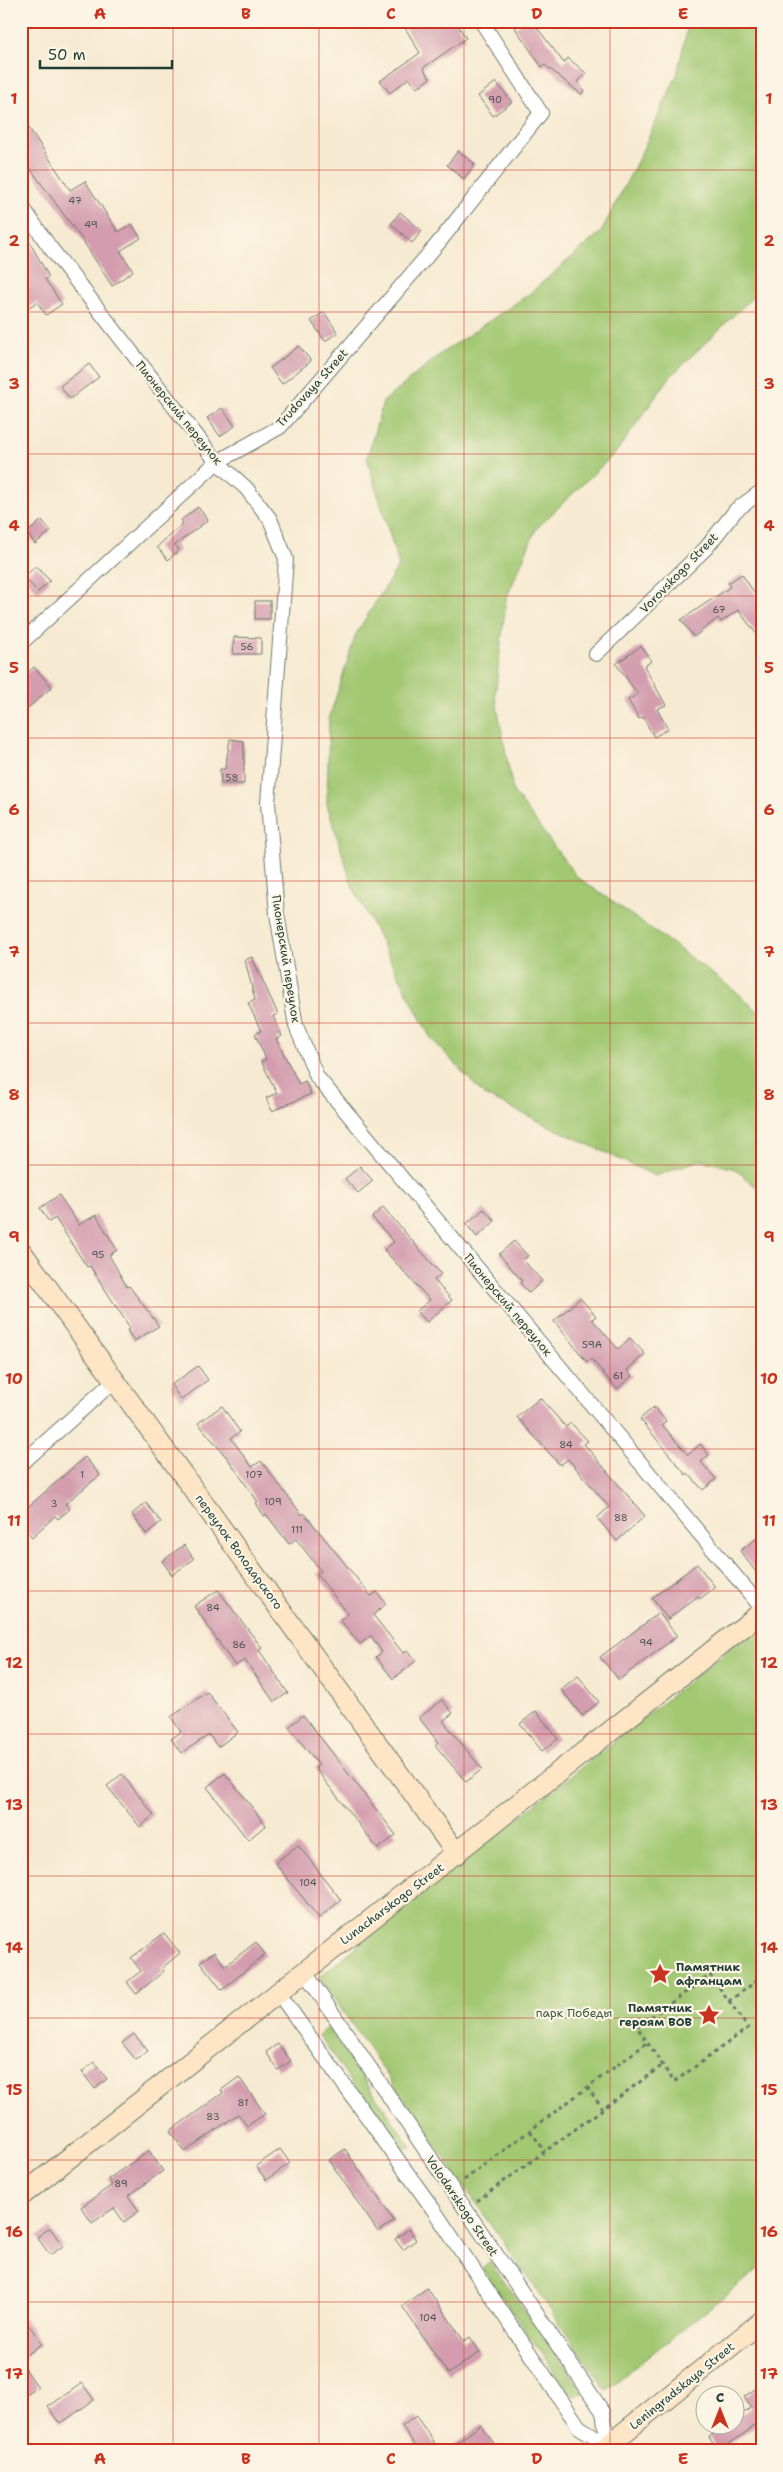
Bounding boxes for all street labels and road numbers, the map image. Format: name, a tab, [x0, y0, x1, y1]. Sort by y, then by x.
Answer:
street label: Trudovaya Street	[273, 345, 351, 431]
street label: Пионерский переулок	[132, 358, 226, 469]
street label: Vorovskogo Street	[636, 529, 722, 617]
street label: Пионерский переулок	[268, 894, 304, 1025]
street label: Пионерский переулок	[460, 1250, 556, 1360]
street label: переулок Володарского	[192, 1491, 286, 1613]
street label: Lunacharskogo Street	[337, 1860, 447, 1948]
street label: Volodarskogo Street	[422, 2152, 502, 2260]
street label: Leningradskaya Street	[626, 2339, 738, 2433]

